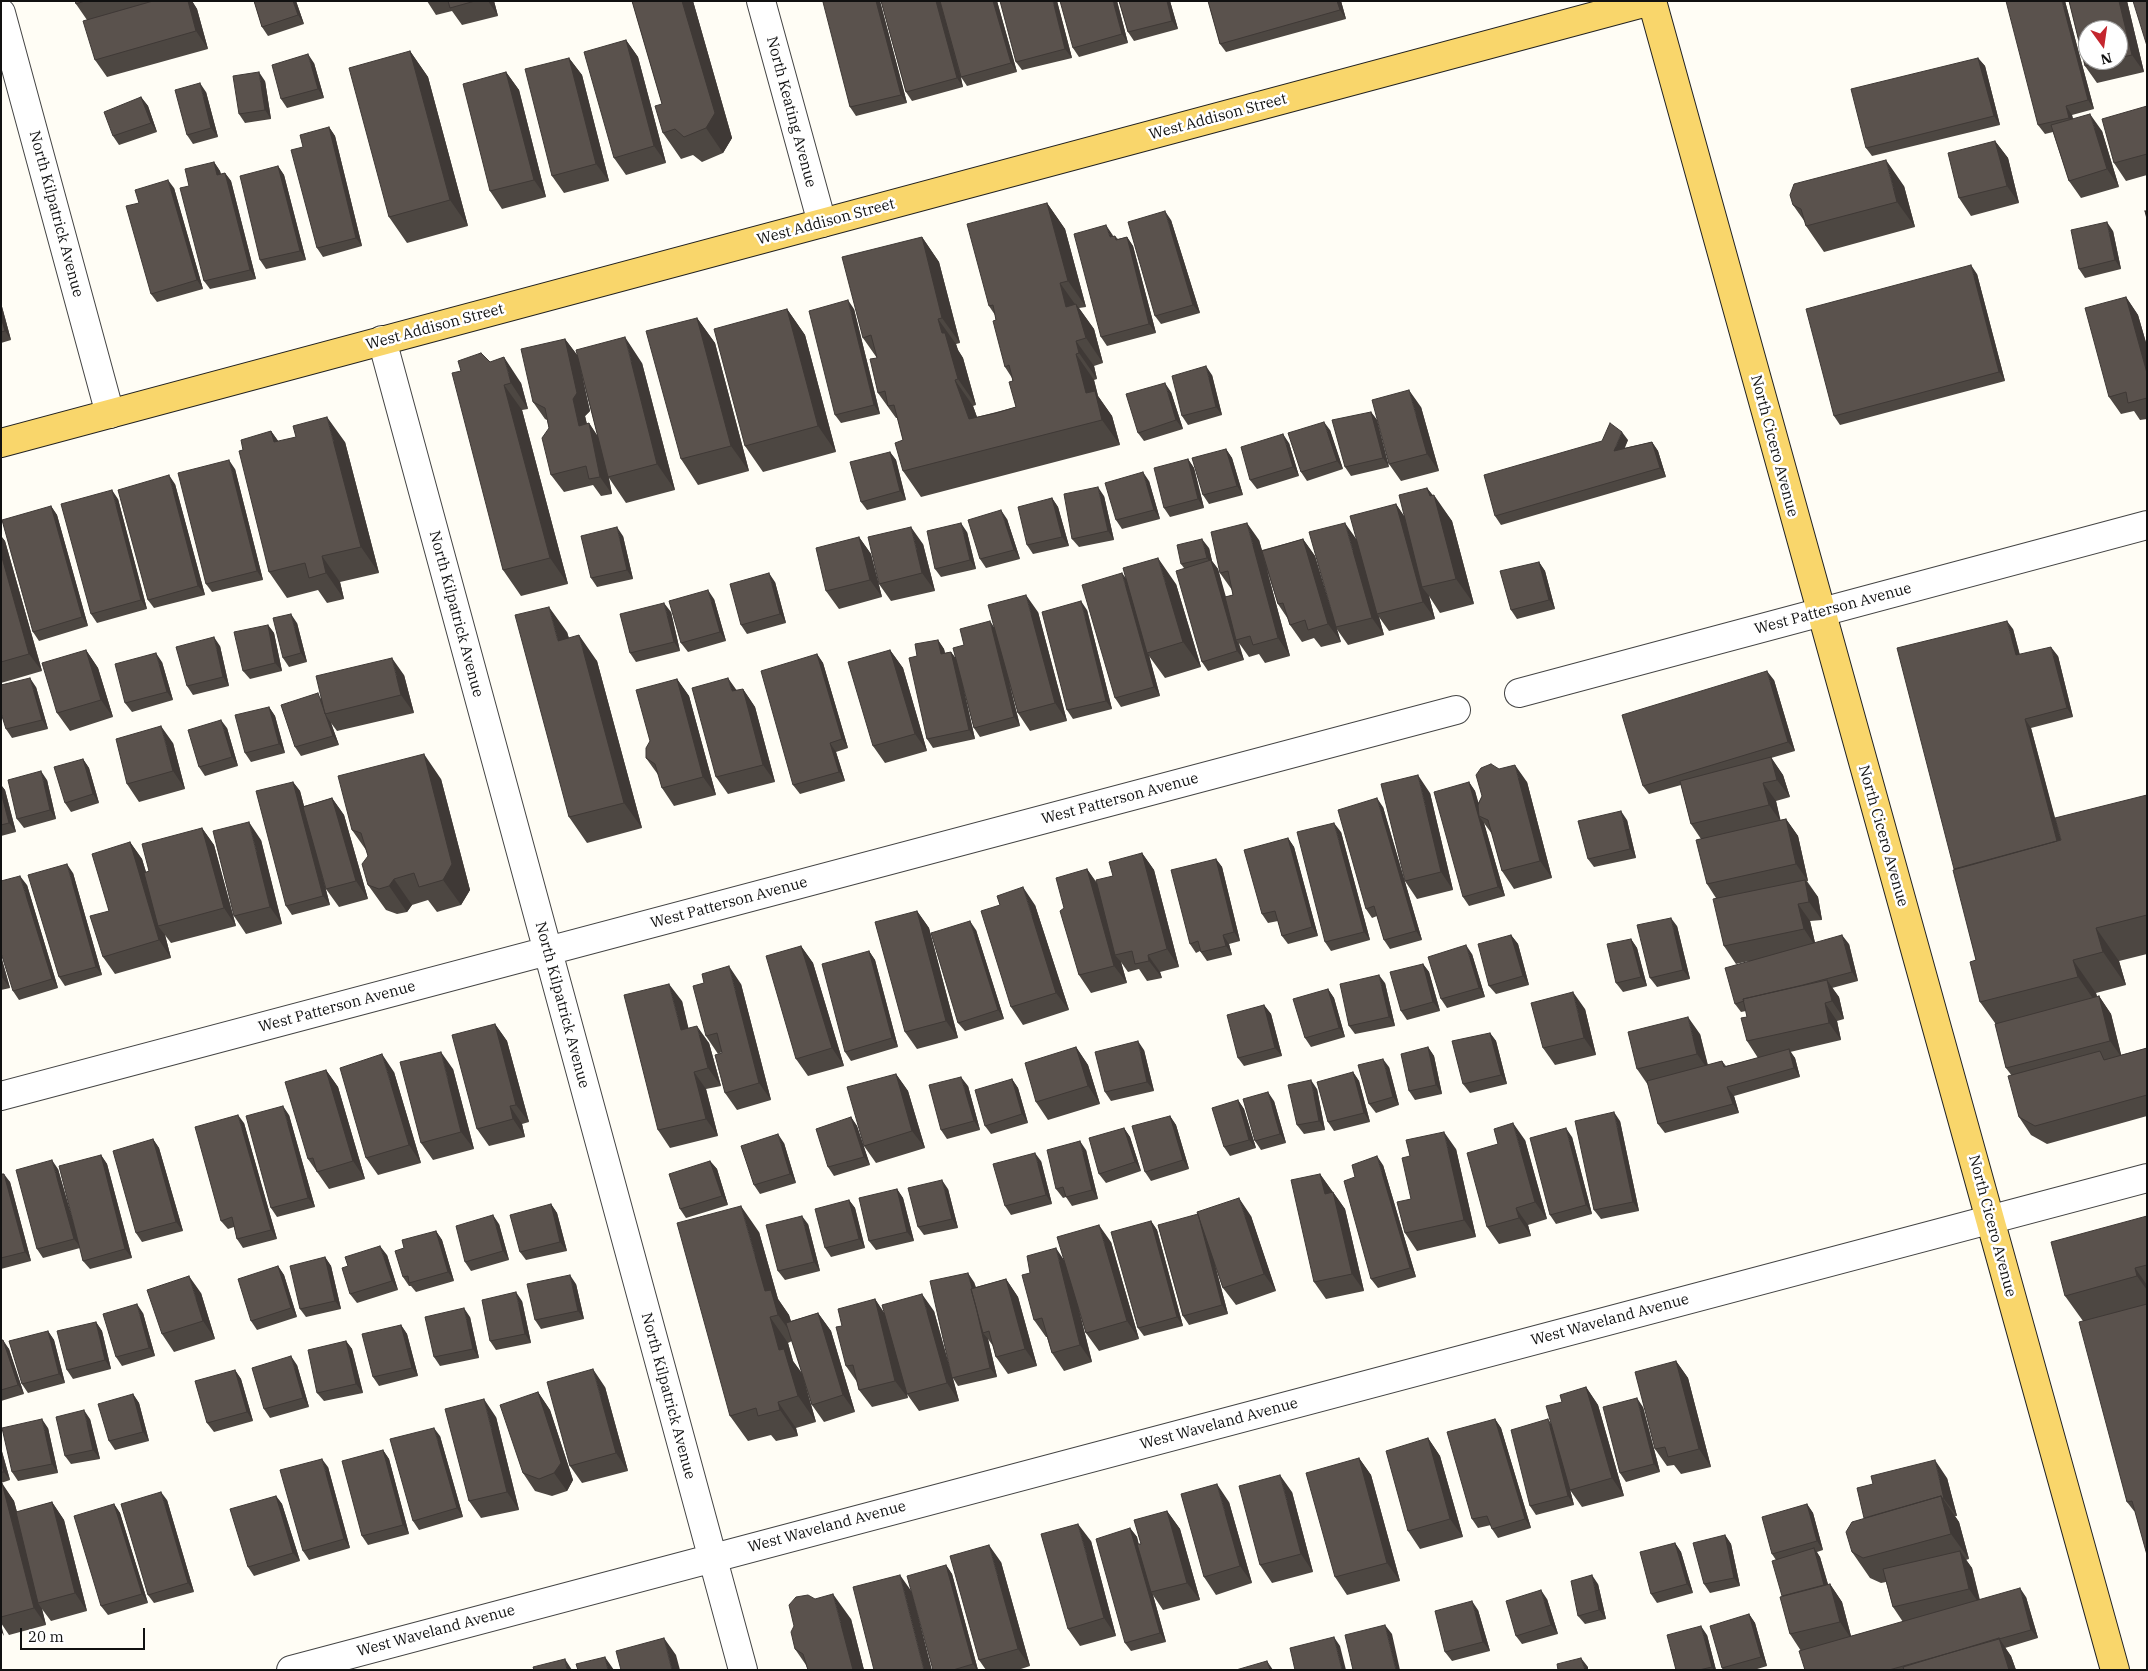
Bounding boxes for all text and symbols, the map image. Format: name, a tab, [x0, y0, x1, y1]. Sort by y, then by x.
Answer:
north arrow	[2078, 20, 2128, 70]
street label: North Keating Avenue	[762, 35, 820, 189]
text: N	[2099, 49, 2114, 69]
street label: West Addison Street	[1147, 90, 1289, 144]
street label: North Kilpatrick Avenue	[25, 129, 87, 299]
street label: West Addison Street	[755, 195, 897, 249]
street label: West Addison Street	[364, 300, 506, 354]
street label: North Cicero Avenue	[1746, 373, 1802, 519]
street label: North Kilpatrick Avenue	[425, 529, 487, 699]
street label: West Patterson Avenue	[1753, 579, 1913, 639]
street label: North Cicero Avenue	[1854, 763, 1912, 909]
street label: West Patterson Avenue	[1040, 769, 1200, 829]
street label: West Patterson Avenue	[649, 873, 809, 933]
street label: North Kilpatrick Avenue	[531, 920, 593, 1090]
street label: West Patterson Avenue	[257, 977, 417, 1037]
street label: North Cicero Avenue	[1964, 1153, 2020, 1299]
street label: West Waveland Avenue	[1529, 1290, 1691, 1350]
street label: North Kilpatrick Avenue	[637, 1311, 699, 1481]
street label: West Waveland Avenue	[1138, 1394, 1300, 1454]
street label: West Waveland Avenue	[746, 1497, 908, 1557]
street label: West Waveland Avenue	[355, 1601, 517, 1661]
scale bar	[22, 1618, 148, 1650]
text: 20 m	[28, 1627, 64, 1646]

